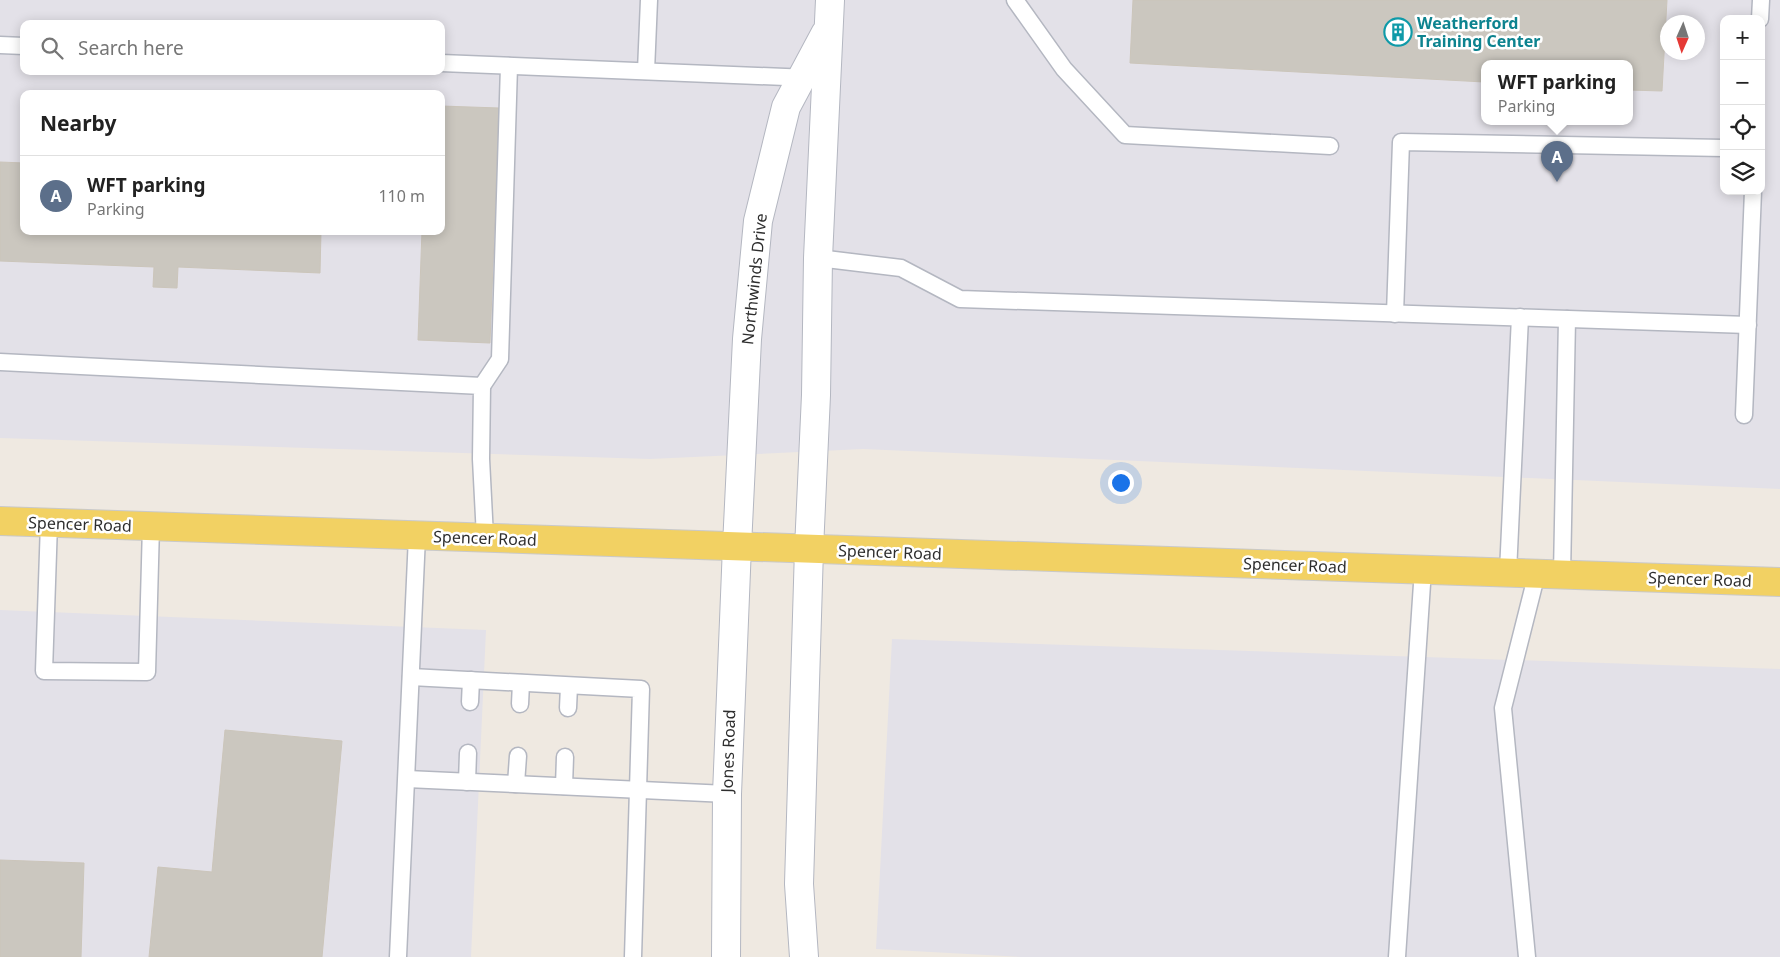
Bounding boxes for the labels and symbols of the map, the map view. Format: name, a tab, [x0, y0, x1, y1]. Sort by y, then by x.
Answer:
place label: Weatherford Training Center	[1417, 12, 1540, 52]
north arrow	[1660, 15, 1705, 60]
building icon: Weatherford Training Center	[1383, 17, 1413, 47]
pin: A	[1541, 141, 1573, 182]
street label: Northwinds Drive	[736, 212, 772, 346]
your location	[1108, 470, 1134, 496]
street label: Spencer Road	[28, 511, 132, 537]
street label: Spencer Road	[433, 525, 537, 551]
street label: Spencer Road	[838, 539, 942, 565]
street label: Spencer Road	[1243, 552, 1347, 578]
street label: Spencer Road	[1648, 566, 1752, 592]
street label: Jones Road	[715, 709, 740, 795]

